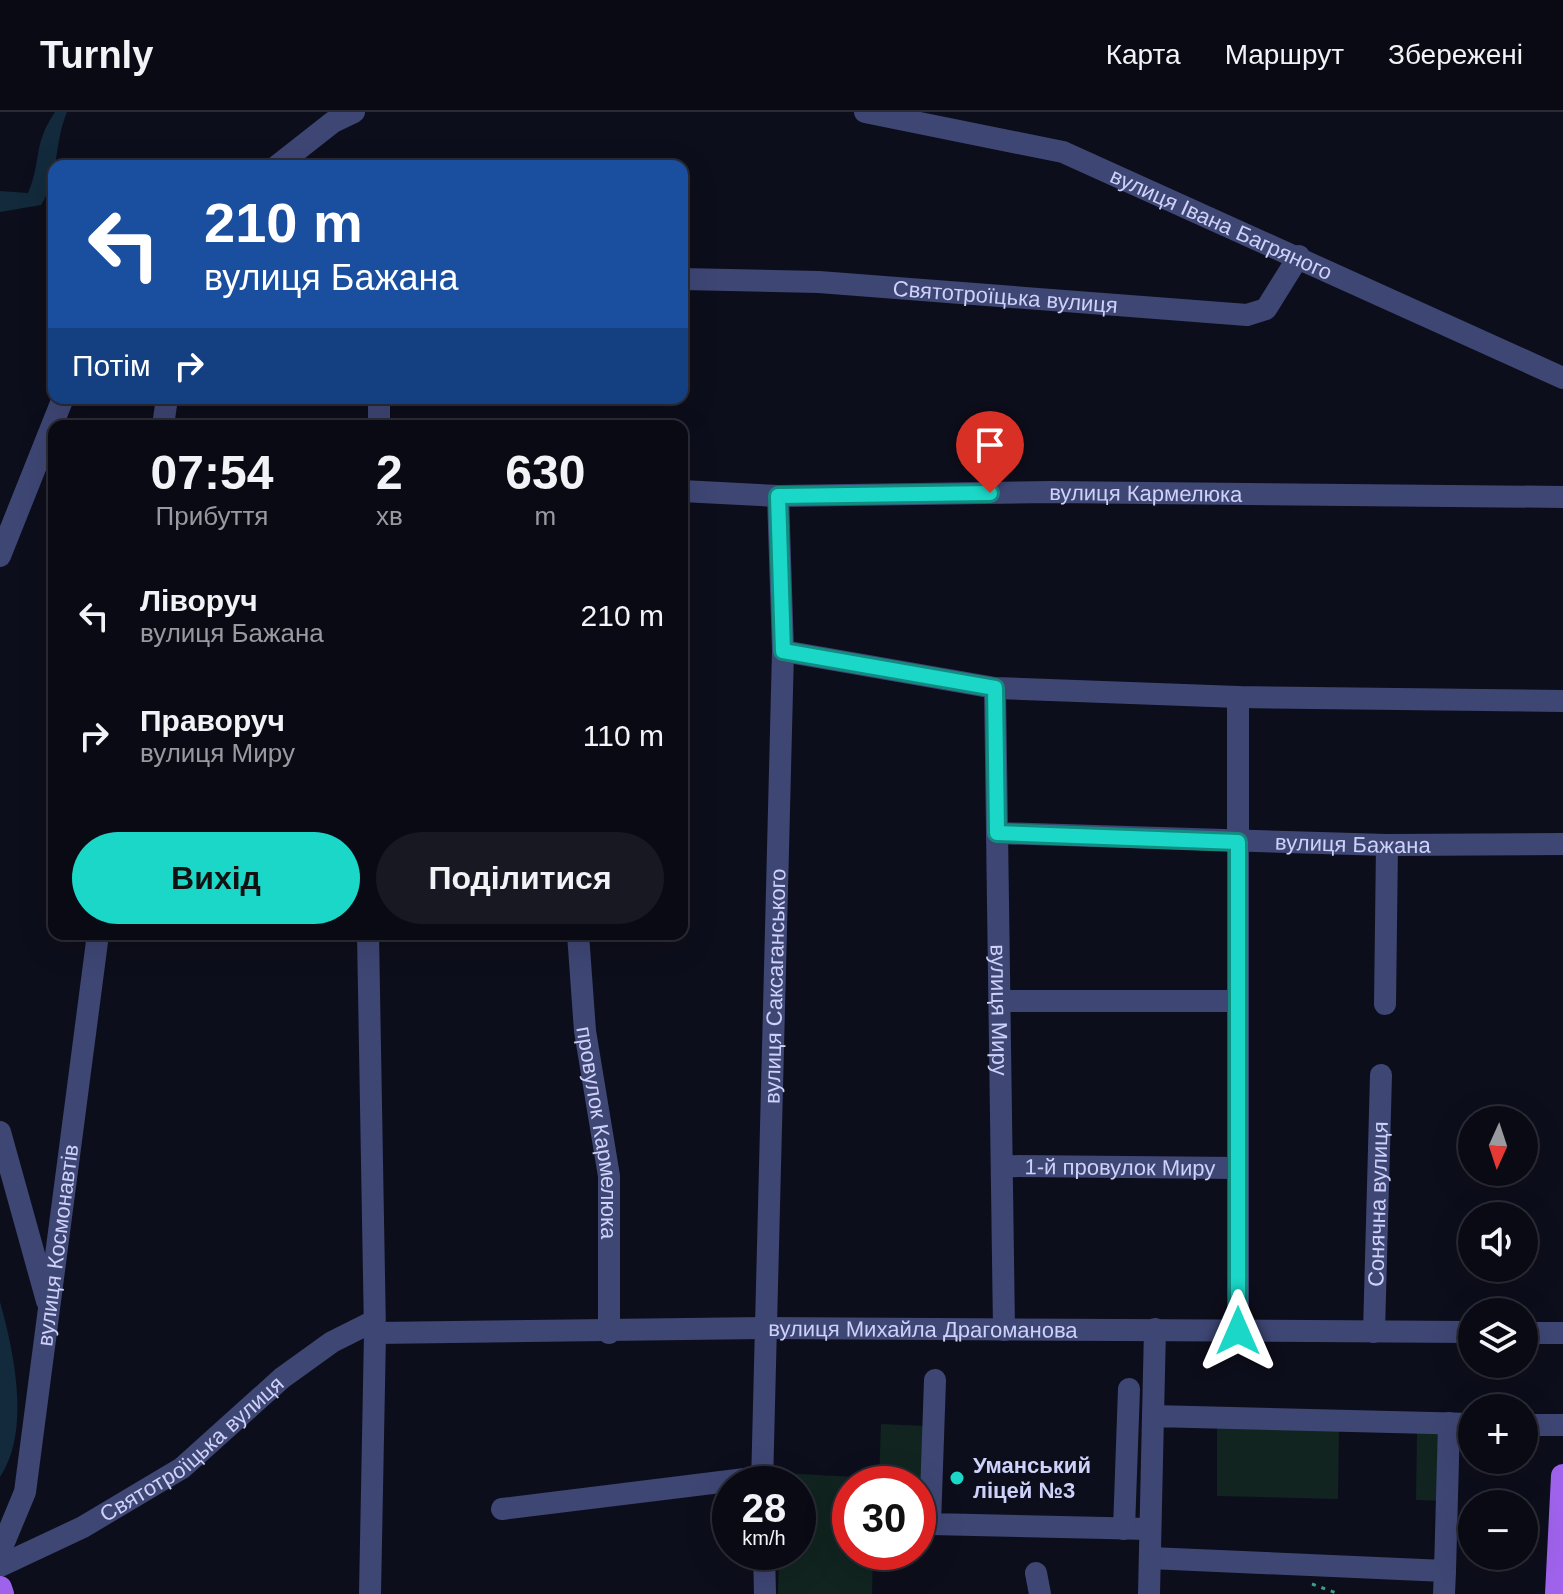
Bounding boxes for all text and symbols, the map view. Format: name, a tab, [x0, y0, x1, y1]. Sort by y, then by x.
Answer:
text: Turnly	[40, 34, 153, 76]
text: Карта	[1106, 39, 1181, 70]
text: Маршрут	[1225, 39, 1344, 70]
text: Збережені	[1388, 39, 1523, 70]
street label: вулиця Івана Багряного	[1107, 163, 1336, 285]
text: 210 m	[204, 191, 363, 254]
icon: left	[72, 192, 176, 296]
text: вулиця Бажана	[204, 257, 458, 298]
street label: Святотроїцька вулиця	[892, 276, 1119, 318]
icon: right	[167, 344, 211, 388]
text: Потім	[72, 349, 151, 382]
pin	[956, 411, 1024, 493]
icon: arrive	[968, 423, 1012, 467]
text: 07:54	[151, 446, 273, 499]
text: 2	[376, 446, 403, 499]
text: 630	[505, 446, 585, 499]
street label: вулиця Кармелюка	[1049, 480, 1243, 507]
text: Прибуття	[156, 501, 268, 531]
text: хв	[376, 501, 403, 531]
text: m	[535, 501, 556, 531]
text: Ліворуч	[140, 584, 258, 617]
icon: left	[72, 594, 116, 638]
text: 210 m	[581, 599, 664, 632]
text: вулиця Бажана	[140, 618, 324, 648]
text: Праворуч	[140, 704, 285, 737]
icon: right	[72, 714, 116, 758]
text: 110 m	[583, 719, 664, 752]
text: вулиця Миру	[140, 738, 295, 768]
street label: вулиця Бажана	[1275, 830, 1431, 858]
button: Вихід	[72, 832, 360, 924]
button: Поділитися	[376, 832, 664, 924]
street label: вулиця Саксаганського	[760, 868, 791, 1104]
street label: вулиця Миру	[986, 944, 1012, 1076]
street label: провулок Кармелюка	[571, 1024, 621, 1240]
north arrow	[1458, 1106, 1538, 1186]
map controls	[1458, 1106, 1538, 1570]
street label: Сонячна вулиця	[1363, 1121, 1393, 1287]
street label: вулиця Космонавтів	[32, 1143, 83, 1348]
street label: 1-й провулок Миру	[1024, 1154, 1216, 1181]
button: sound	[1458, 1202, 1538, 1282]
position arrow	[1196, 1289, 1280, 1373]
button: layers	[1458, 1298, 1538, 1378]
street label: вулиця Михайла Драгоманова	[768, 1316, 1078, 1343]
street label: Святотроїцька вулиця	[95, 1371, 289, 1527]
button: +	[1458, 1394, 1538, 1474]
place label: Уманський ліцей №3	[973, 1453, 1091, 1503]
speed limit sign: 30	[832, 1466, 936, 1570]
marker: Уманський ліцей №3	[948, 1469, 966, 1487]
text: 28	[742, 1486, 786, 1530]
button: −	[1458, 1490, 1538, 1570]
text: km/h	[742, 1527, 786, 1549]

